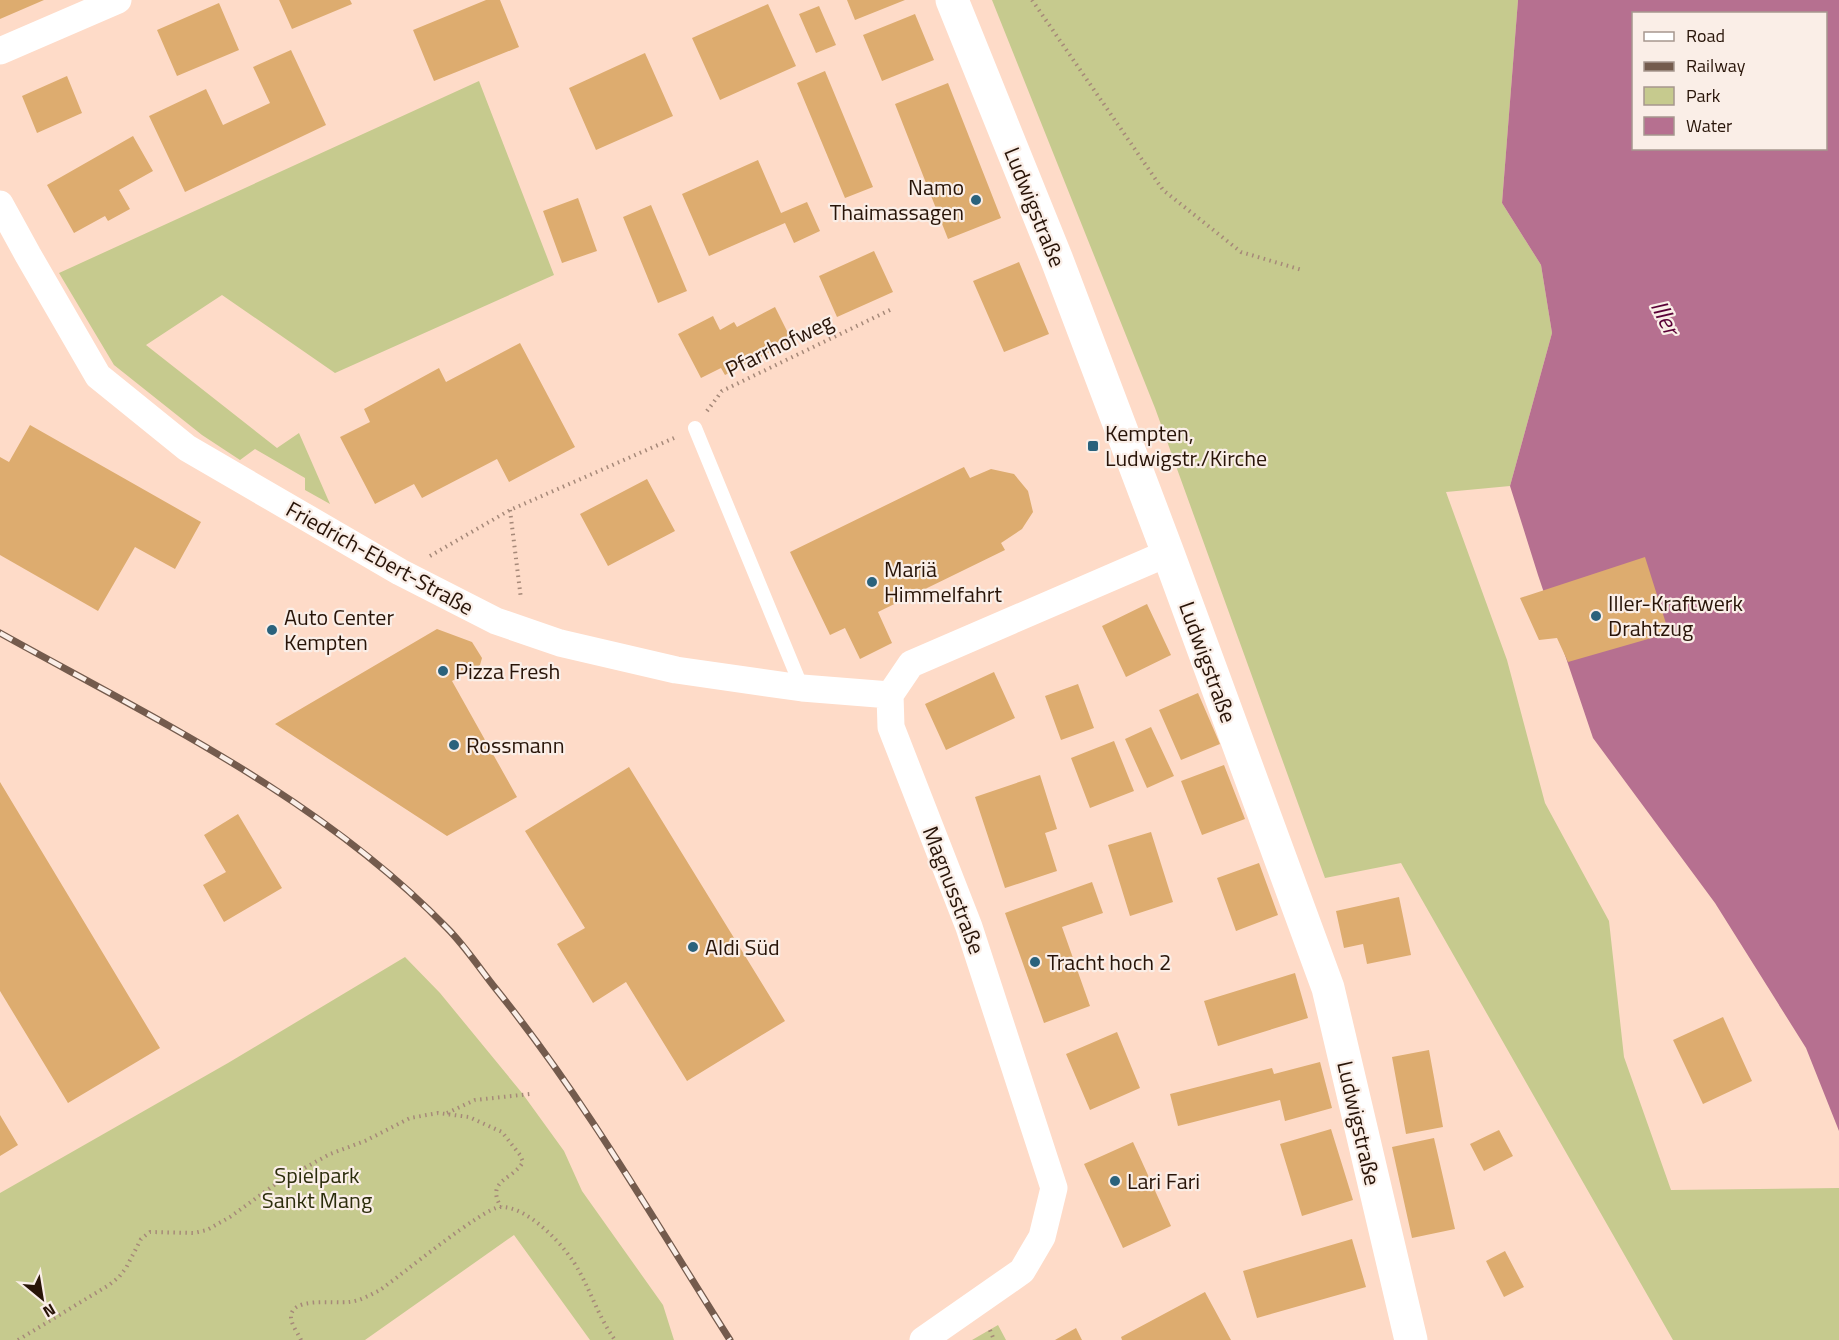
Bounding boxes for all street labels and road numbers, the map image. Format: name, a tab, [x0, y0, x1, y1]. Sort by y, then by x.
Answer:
street label: Ludwigstraße	[995, 142, 1075, 272]
street label: Pfarrhofweg	[719, 304, 839, 386]
street label: Friedrich-Ebert-Straße	[280, 492, 480, 624]
street label: Ludwigstraße	[1170, 597, 1246, 727]
street label: Magnusstraße	[914, 821, 994, 959]
street label: Ludwigstraße	[1328, 1057, 1390, 1189]

